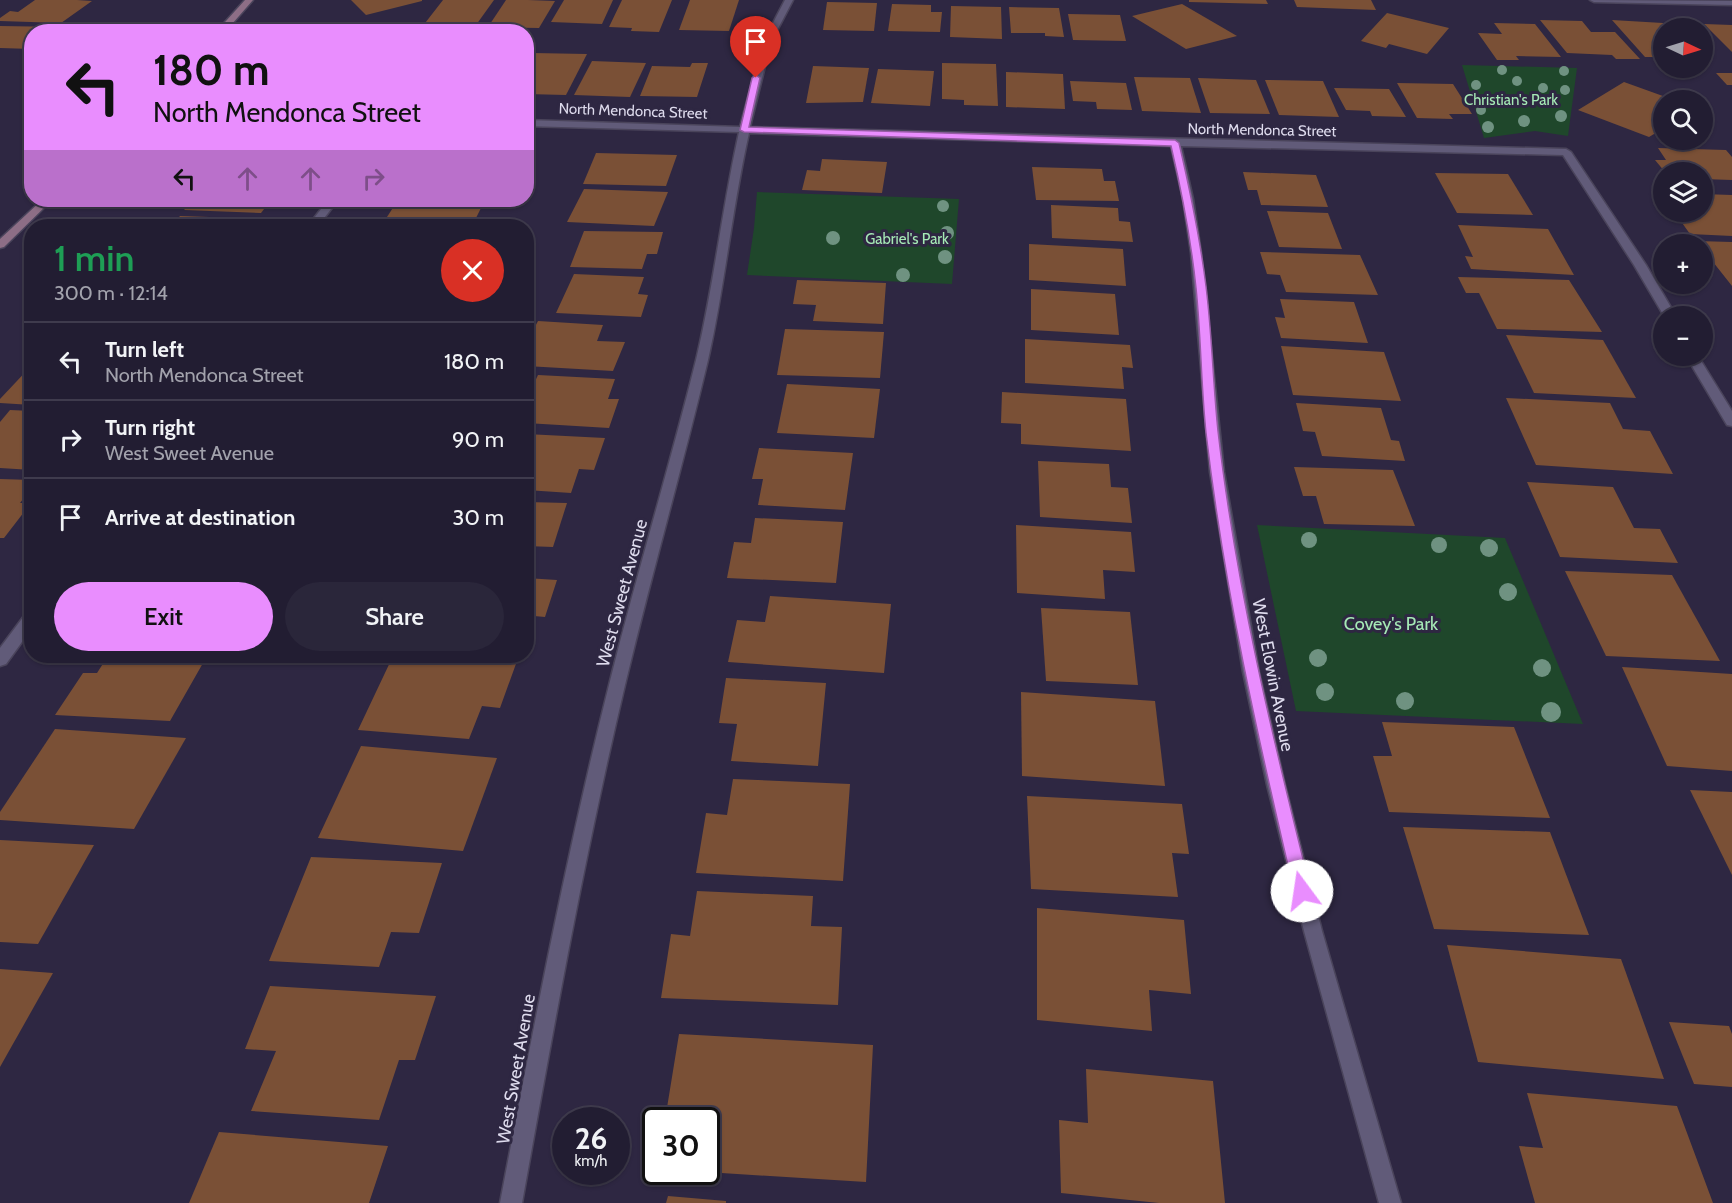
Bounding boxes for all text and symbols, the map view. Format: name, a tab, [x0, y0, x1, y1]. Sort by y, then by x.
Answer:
pin	[730, 16, 781, 78]
north arrow	[1653, 18, 1713, 78]
map controls	[1653, 18, 1713, 366]
icon: arrive	[739, 25, 772, 58]
text: 180 m	[153, 44, 269, 96]
icon: left	[54, 48, 132, 126]
button: search	[1653, 90, 1713, 150]
park label: Christian's Park	[1464, 91, 1558, 109]
text: North Mendonca Street	[153, 96, 421, 129]
street label: North Mendonca Street	[558, 99, 708, 123]
street label: North Mendonca Street	[1187, 120, 1337, 140]
icon: left	[168, 162, 201, 195]
icon: ahead	[231, 162, 264, 195]
icon: ahead	[294, 162, 327, 195]
icon: right	[357, 162, 390, 195]
button: layers	[1653, 162, 1713, 222]
park label: Gabriel's Park	[865, 230, 949, 248]
button: +	[1653, 234, 1713, 294]
text: 1 min	[54, 236, 134, 280]
button: close	[441, 239, 504, 302]
text: 300 m · 12:14	[54, 281, 168, 305]
button: −	[1653, 306, 1713, 366]
text: Turn left	[105, 336, 184, 363]
icon: left	[54, 345, 87, 378]
text: 180 m	[444, 348, 504, 375]
text: North Mendonca Street	[105, 363, 303, 387]
text: Turn right	[105, 414, 195, 441]
icon: right	[54, 423, 87, 456]
text: 90 m	[452, 426, 504, 453]
text: West Sweet Avenue	[105, 441, 274, 465]
icon: arrive	[54, 501, 87, 534]
text: Arrive at destination	[105, 504, 295, 531]
text: 30 m	[452, 504, 504, 531]
street label: West Sweet Avenue	[592, 517, 652, 669]
button: Exit	[54, 582, 273, 651]
button: Share	[285, 582, 504, 651]
street label: West Elowin Avenue	[1247, 597, 1299, 753]
park label: Covey's Park	[1344, 613, 1439, 635]
position arrow	[1270, 859, 1334, 923]
street label: West Sweet Avenue	[492, 992, 540, 1146]
speed limit sign: 30	[642, 1107, 720, 1185]
text: 26	[575, 1120, 607, 1157]
text: km/h	[575, 1152, 607, 1170]

